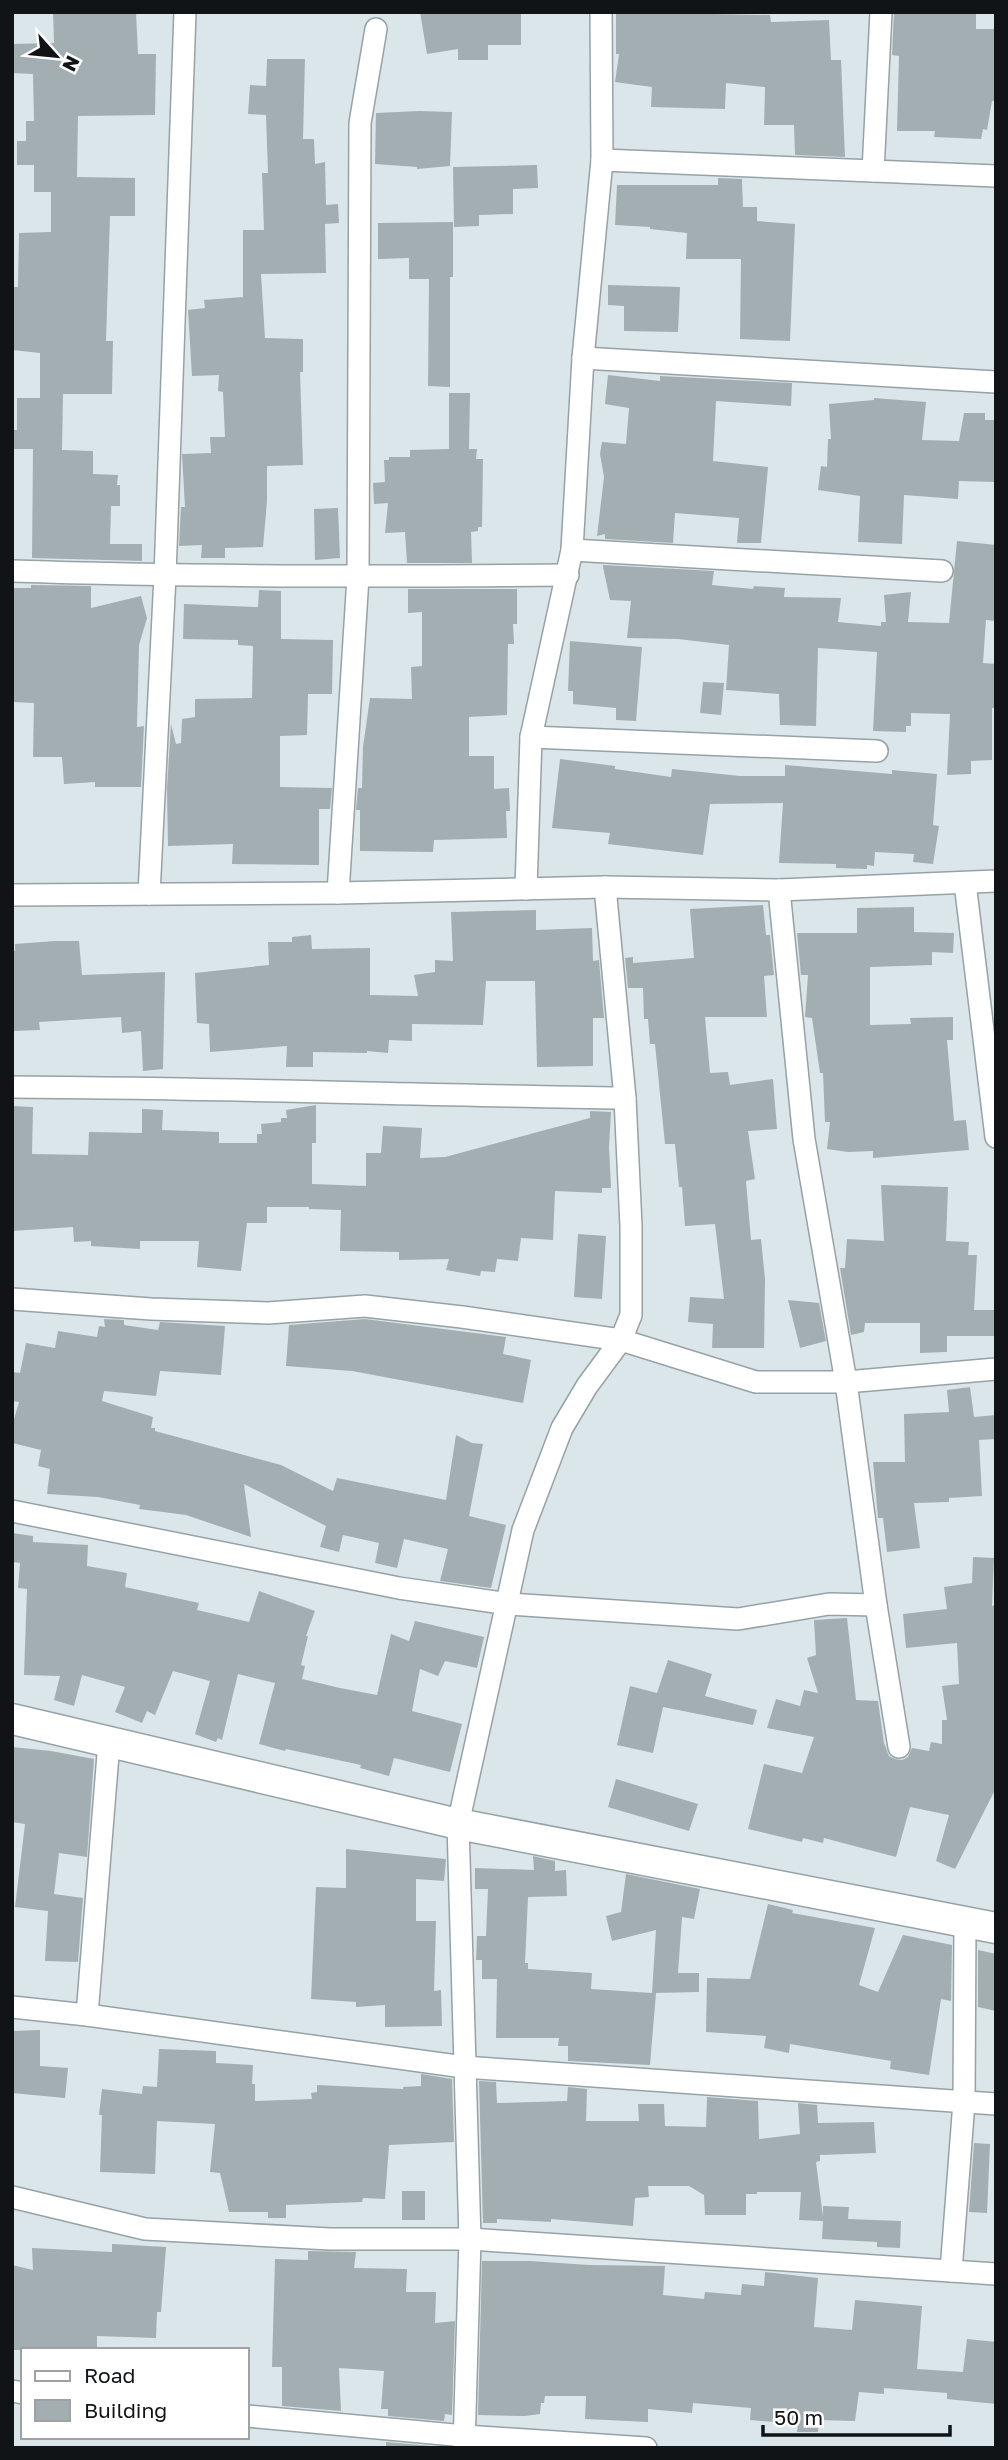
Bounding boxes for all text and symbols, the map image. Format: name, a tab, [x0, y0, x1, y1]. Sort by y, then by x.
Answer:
north arrow	[21, 21, 91, 91]
text: N	[58, 52, 85, 76]
legend	[21, 2348, 248, 2439]
text: Road	[84, 2362, 135, 2388]
scale bar	[763, 2394, 950, 2438]
text: Building	[84, 2397, 167, 2423]
text: 50 m	[774, 2404, 823, 2430]

